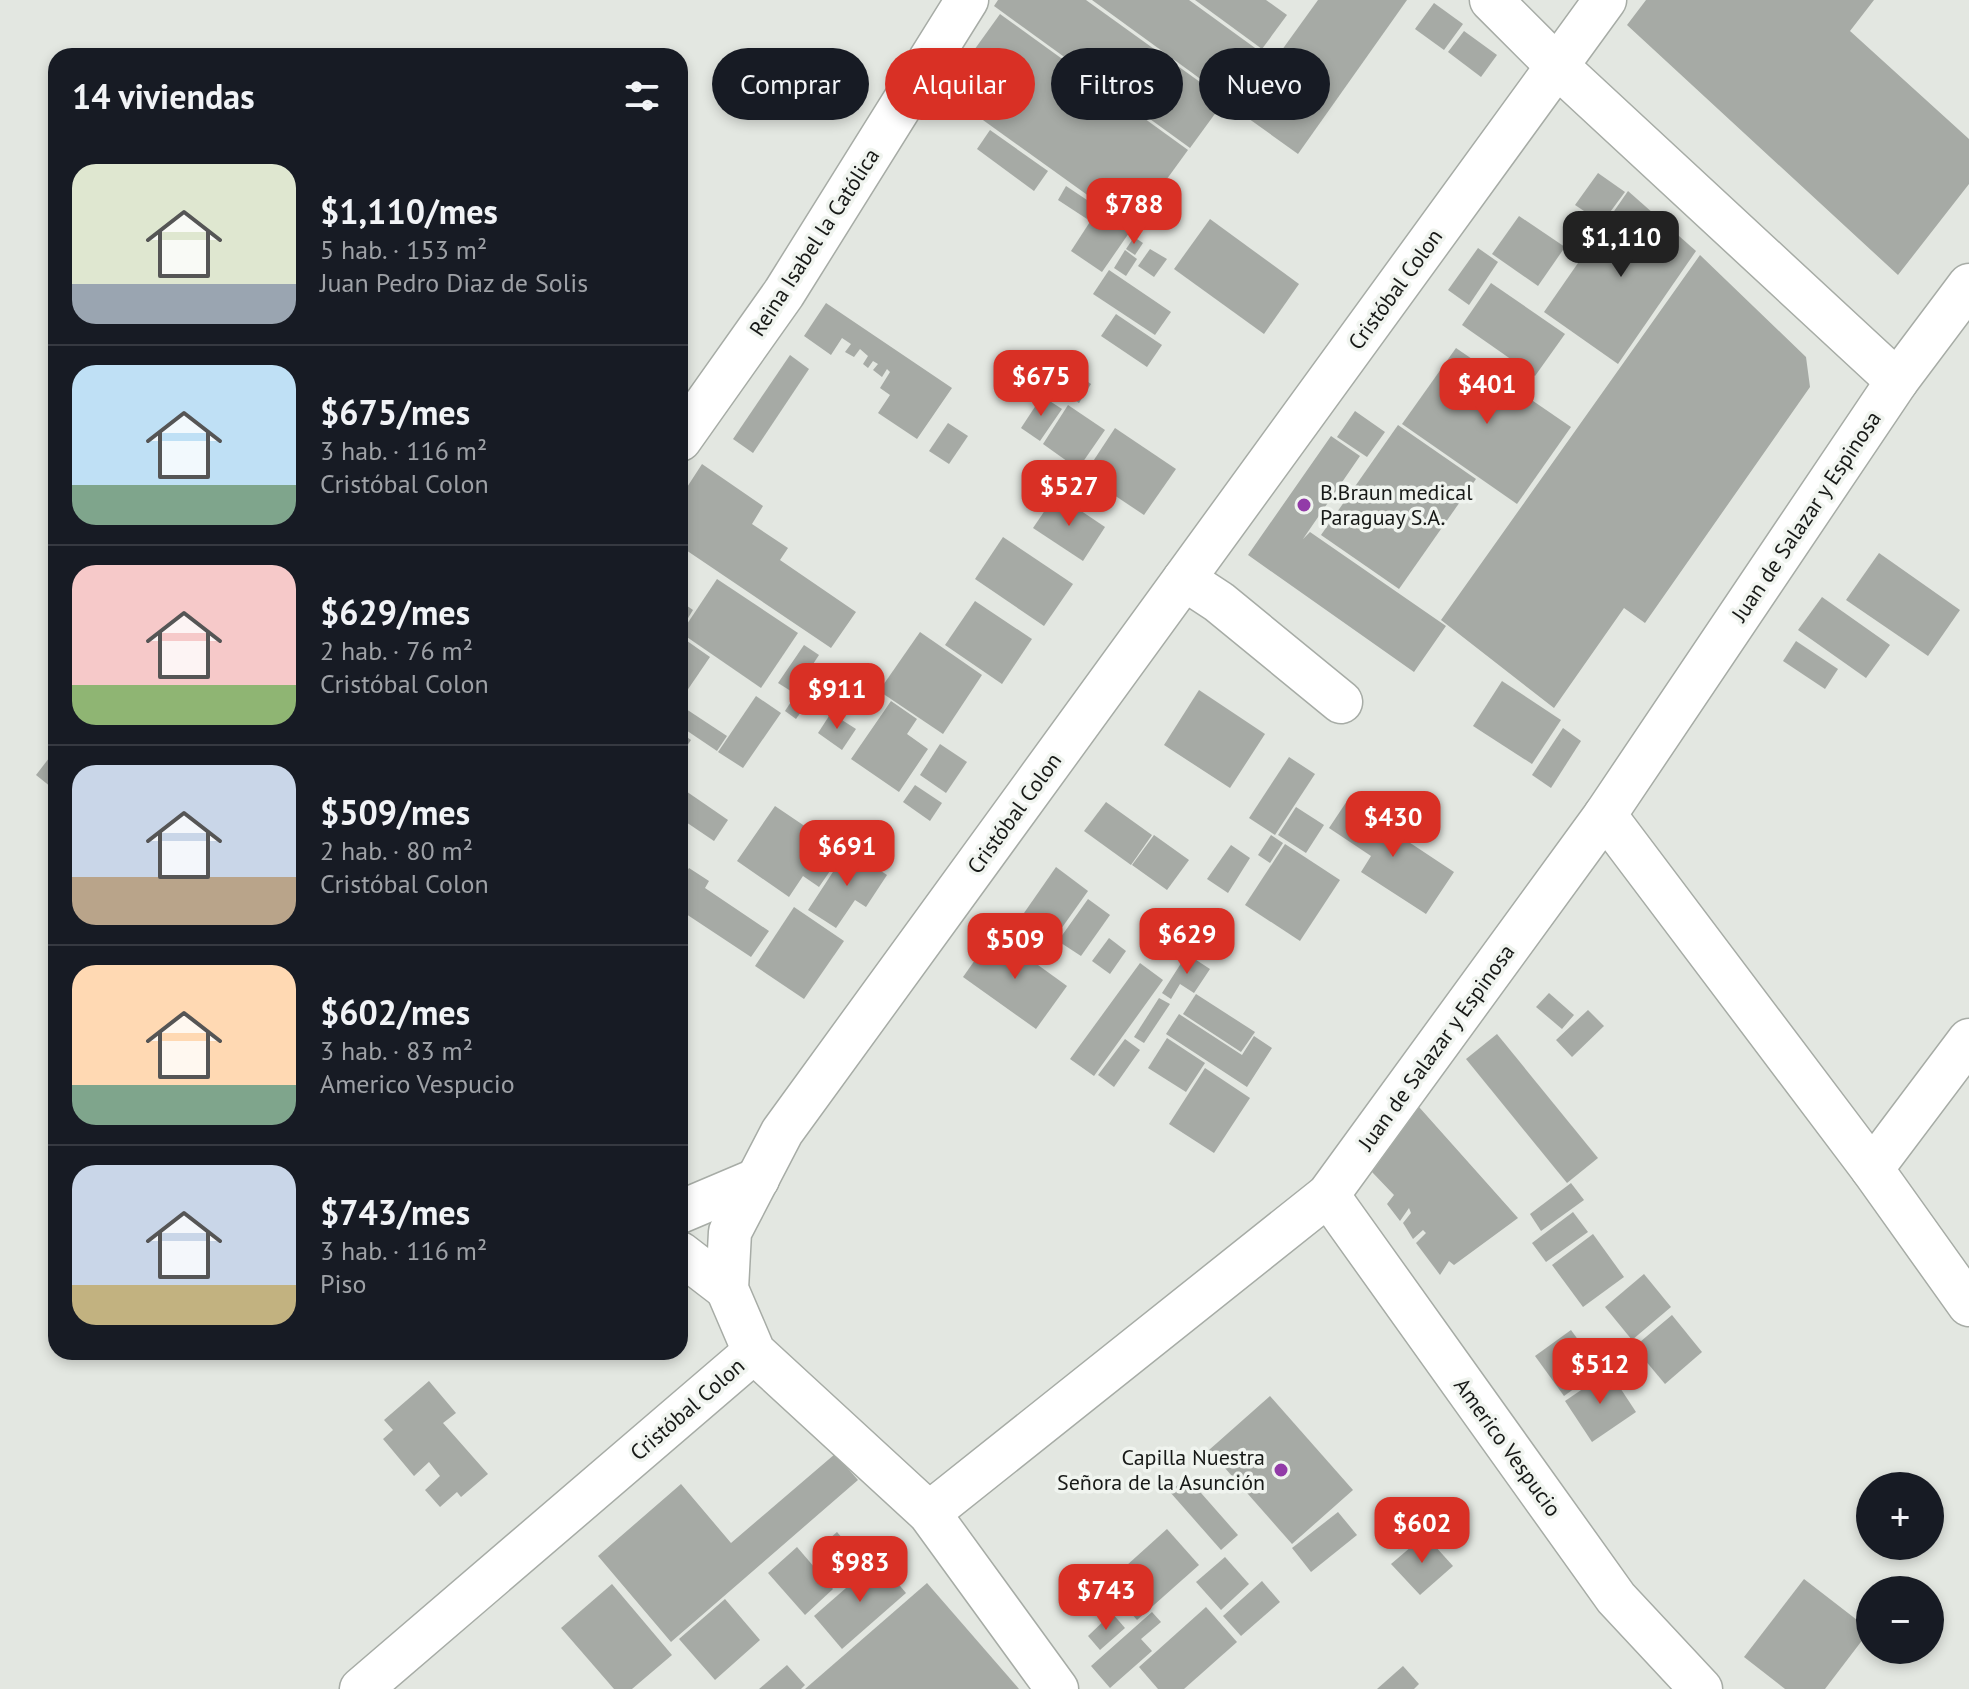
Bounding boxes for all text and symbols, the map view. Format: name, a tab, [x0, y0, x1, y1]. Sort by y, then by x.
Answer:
chip: Comprar	[712, 48, 869, 120]
chip: Alquilar	[885, 48, 1035, 120]
chip: Filtros	[1051, 48, 1183, 120]
chip: Nuevo	[1199, 48, 1330, 120]
text: 14 viviendas	[72, 74, 255, 118]
icon: filters	[620, 74, 664, 118]
street label: Reina Isabel la Católica	[743, 143, 885, 341]
pin: $788	[1087, 178, 1181, 246]
text: $788	[1105, 187, 1163, 220]
text: $1,110/mes	[320, 189, 498, 233]
icon: home	[136, 196, 232, 292]
pin: $1,110	[1556, 211, 1686, 279]
text: $1,110	[1581, 220, 1661, 253]
street label: Cristóbal Colon	[1342, 223, 1448, 355]
text: 5 hab. · 153 m²	[320, 233, 487, 266]
text: Juan Pedro Diaz de Solis	[320, 266, 588, 299]
pin: $675	[994, 350, 1088, 418]
pin: $401	[1440, 358, 1534, 426]
text: $675	[1012, 359, 1070, 392]
text: $401	[1458, 367, 1516, 400]
text: $675/mes	[320, 390, 470, 434]
icon: home	[136, 397, 232, 493]
street label: Juan de Salazar y Espinosa	[1725, 405, 1887, 627]
text: 3 hab. · 116 m²	[320, 434, 487, 467]
pin: $527	[1022, 460, 1116, 528]
text: Cristóbal Colon	[320, 467, 489, 500]
text: $527	[1040, 469, 1098, 502]
place label: B.Braun medical Paraguay S.A.	[1320, 478, 1473, 531]
marker: B.Braun medical Paraguay S.A.	[1295, 496, 1313, 514]
text: $629/mes	[320, 590, 470, 634]
icon: home	[136, 597, 232, 693]
text: 2 hab. · 76 m²	[320, 634, 473, 667]
pin: $911	[790, 663, 884, 731]
text: Cristóbal Colon	[320, 667, 489, 700]
text: $911	[808, 672, 866, 705]
street label: Cristóbal Colon	[961, 747, 1067, 879]
text: $509/mes	[320, 790, 470, 834]
pin: $430	[1346, 791, 1440, 859]
icon: home	[136, 797, 232, 893]
text: $430	[1364, 800, 1422, 833]
pin: $691	[800, 820, 894, 888]
text: $691	[818, 829, 876, 862]
text: 2 hab. · 80 m²	[320, 834, 473, 867]
text: Cristóbal Colon	[320, 867, 489, 900]
pin: $629	[1140, 908, 1234, 976]
pin: $509	[968, 913, 1062, 981]
text: $629	[1158, 917, 1216, 950]
text: $509	[986, 922, 1044, 955]
street label: Juan de Salazar y Espinosa	[1351, 939, 1520, 1156]
text: $602/mes	[320, 990, 470, 1034]
icon: home	[136, 997, 232, 1093]
text: 3 hab. · 83 m²	[320, 1034, 473, 1067]
text: Americo Vespucio	[320, 1067, 515, 1100]
text: $743/mes	[320, 1190, 470, 1234]
icon: home	[136, 1197, 232, 1293]
text: 3 hab. · 116 m²	[320, 1234, 487, 1267]
text: Piso	[320, 1267, 366, 1300]
pin: $512	[1553, 1338, 1647, 1406]
text: $512	[1571, 1347, 1629, 1380]
street label: Cristóbal Colon	[624, 1352, 750, 1466]
street label: Americo Vespucio	[1448, 1372, 1568, 1522]
place label: Capilla Nuestra Señora de la Asunción	[1057, 1443, 1265, 1496]
marker: Capilla Nuestra Señora de la Asunción	[1272, 1461, 1290, 1479]
map controls	[1856, 1472, 1944, 1664]
button: +	[1856, 1472, 1944, 1560]
pin: $602	[1375, 1497, 1469, 1565]
text: $602	[1393, 1506, 1451, 1539]
pin: $983	[813, 1536, 907, 1604]
text: $983	[831, 1545, 889, 1578]
pin: $743	[1059, 1564, 1153, 1632]
text: $743	[1077, 1573, 1135, 1606]
button: −	[1856, 1576, 1944, 1664]

